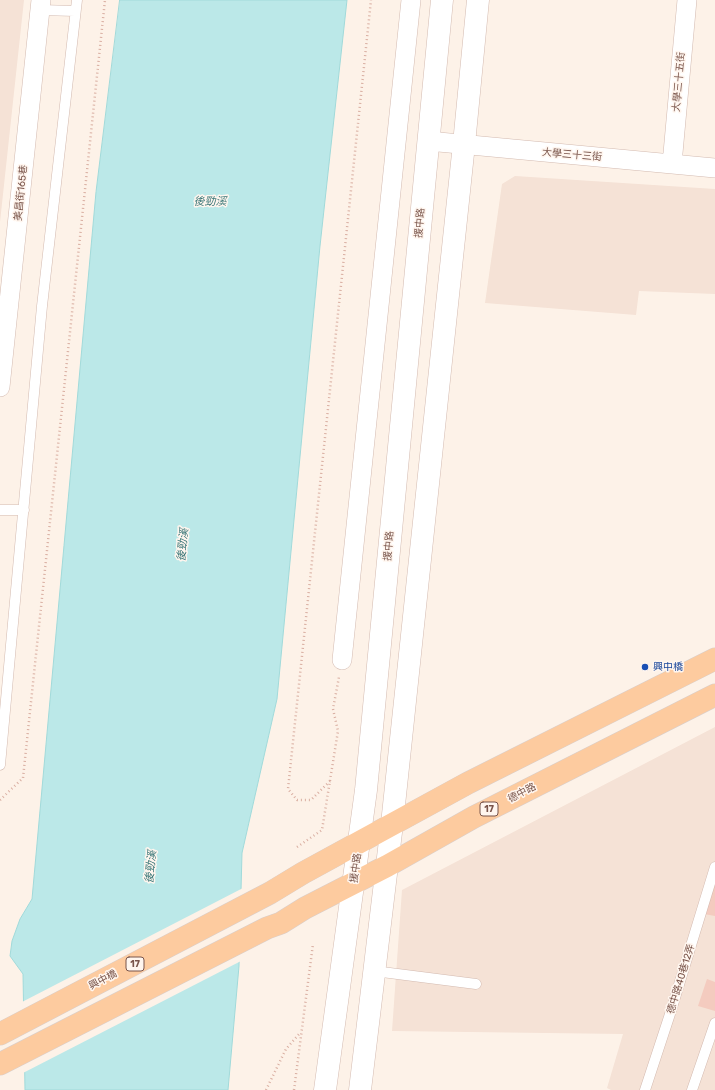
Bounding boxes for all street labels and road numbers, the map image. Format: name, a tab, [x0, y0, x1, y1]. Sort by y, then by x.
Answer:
street label: 大學三十五街	[670, 52, 688, 112]
street label: 大學三十三街	[542, 146, 602, 164]
street label: 美昌街165巷	[12, 164, 30, 222]
street label: 援中路	[413, 208, 427, 238]
street label: 援中路	[382, 531, 396, 561]
street label: 德中路	[506, 781, 538, 805]
road number: 17	[480, 802, 498, 816]
street label: 援中路	[348, 852, 364, 884]
street label: 德中路40巷12弄	[665, 942, 697, 1016]
road number: 17	[126, 957, 144, 971]
street label: 興中橋	[87, 968, 119, 992]

